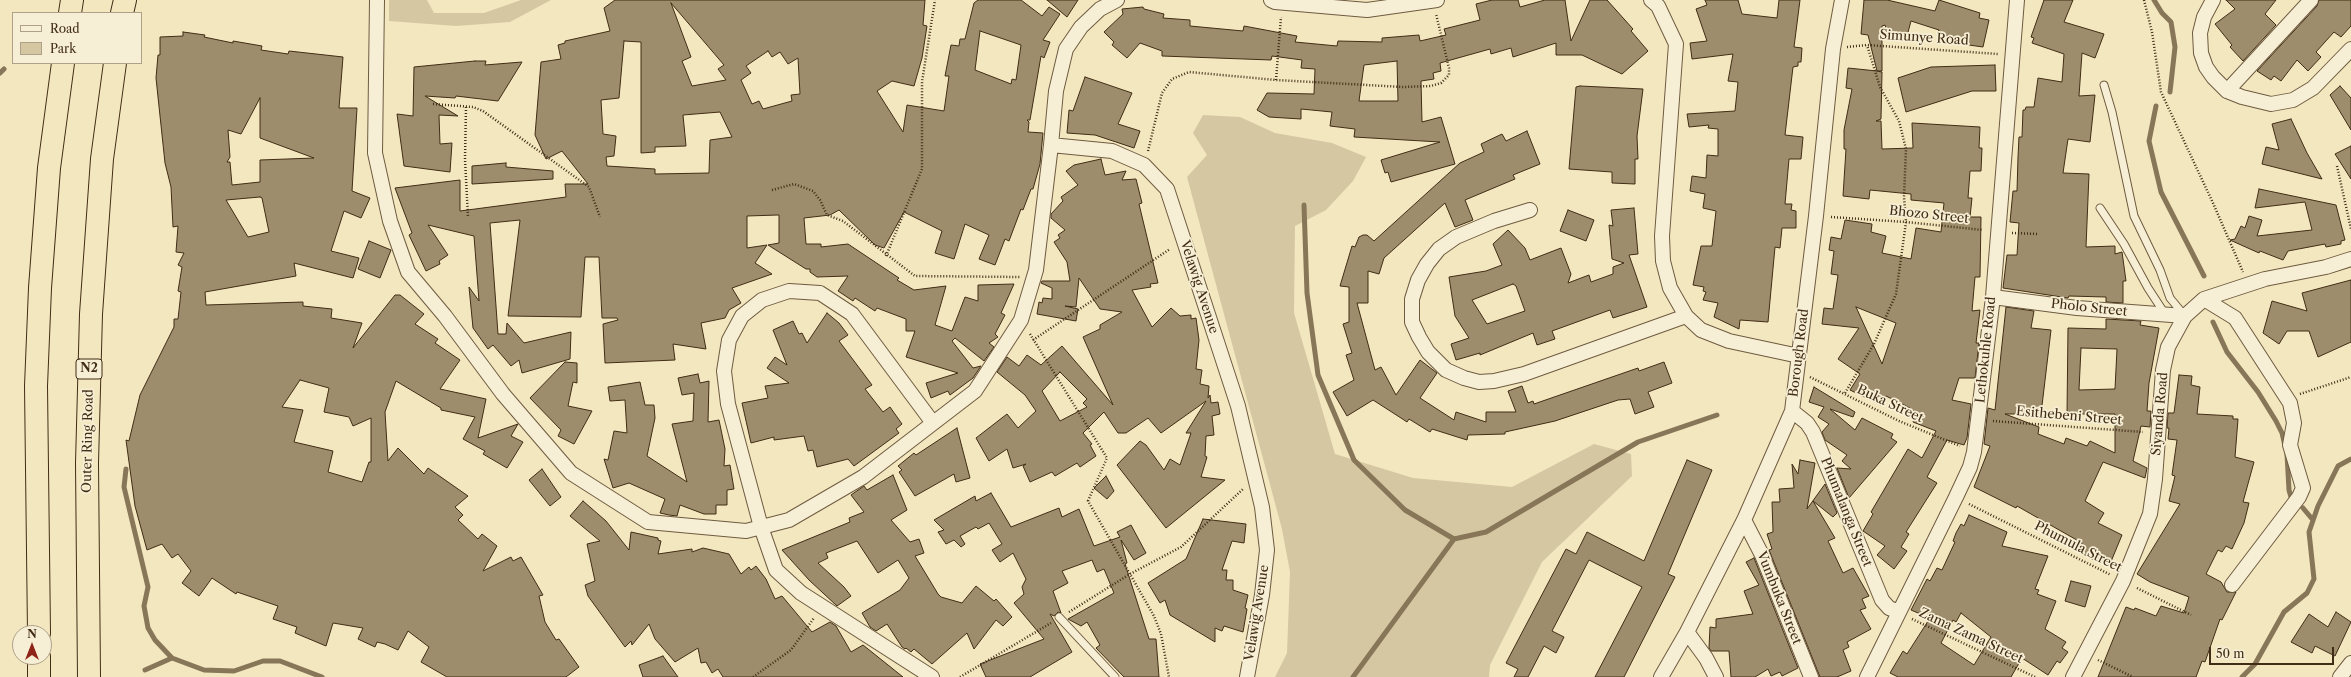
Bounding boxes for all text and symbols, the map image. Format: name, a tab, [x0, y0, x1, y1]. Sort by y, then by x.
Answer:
legend	[12, 12, 142, 64]
text: Road	[50, 21, 80, 36]
street label: Simunye Road	[1879, 27, 1969, 49]
text: Park	[50, 41, 76, 56]
street label: Bhozo Street	[1888, 203, 1970, 227]
street label: Velawig Avenue	[1177, 238, 1221, 336]
street label: Lethokuhle Road	[1973, 296, 1999, 404]
street label: Pholo Street	[2050, 296, 2128, 320]
street label: Borough Road	[1786, 308, 1812, 398]
road number: N2	[76, 359, 102, 379]
street label: Siyanda Road	[2149, 372, 2171, 456]
street label: Buka Street	[1854, 382, 1926, 426]
street label: Outer Ring Road	[79, 389, 97, 493]
street label: Esithebeni Street	[2015, 404, 2123, 428]
street label: Phumalanga Street	[1817, 455, 1875, 569]
street label: Phumula Street	[2032, 518, 2124, 576]
street label: Vumbuka Street	[1753, 549, 1805, 647]
street label: Velawig Avenue	[1242, 564, 1272, 662]
street label: Zama Zama Street	[1917, 605, 2025, 667]
north arrow	[12, 625, 52, 665]
text: N	[27, 627, 37, 641]
scale bar	[2211, 639, 2336, 665]
text: 50 m	[2216, 646, 2245, 661]

